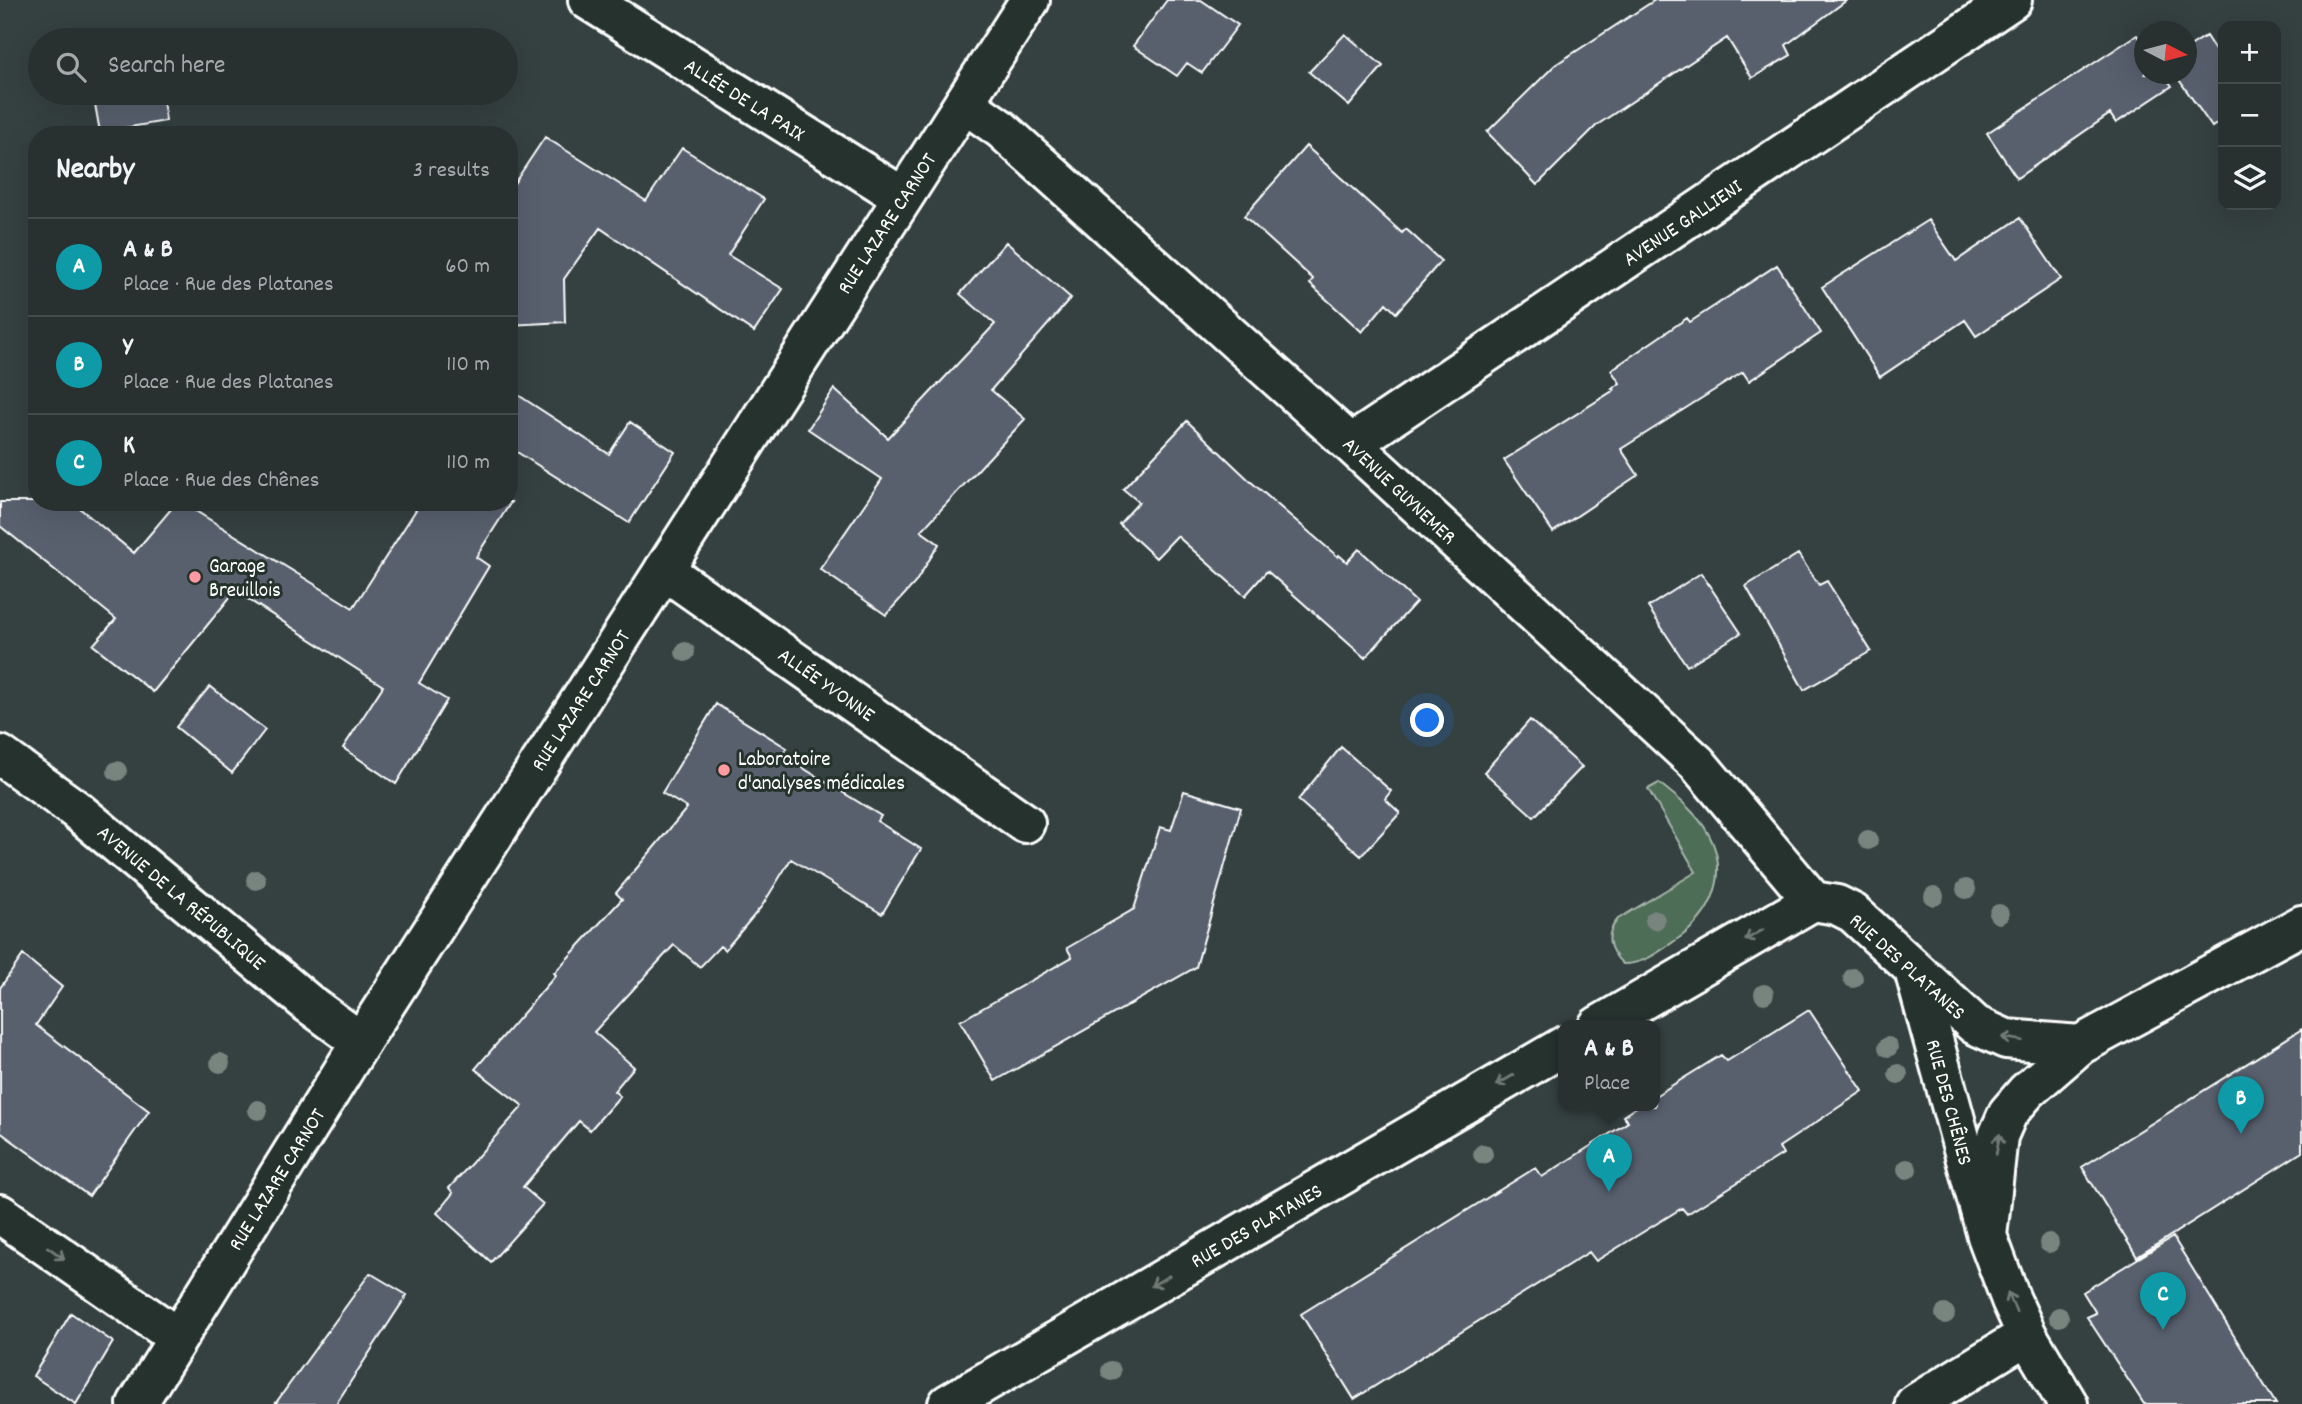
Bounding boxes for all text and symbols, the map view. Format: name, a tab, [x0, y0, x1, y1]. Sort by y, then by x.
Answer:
north arrow	[2134, 21, 2197, 84]
map controls	[2218, 21, 2281, 210]
button: +	[2218, 21, 2281, 84]
search box	[28, 28, 518, 105]
icon: search	[52, 48, 90, 86]
text: Search here	[108, 48, 226, 85]
street label: ALLÉE DE LA PAIX	[677, 52, 810, 151]
button: −	[2218, 84, 2281, 147]
button: layers	[2218, 147, 2281, 210]
street label: RUE LAZARE CARNOT	[832, 148, 946, 301]
text: Nearby	[56, 150, 134, 193]
text: 3 results	[413, 155, 490, 188]
street label: AVENUE GALLIENI	[1618, 173, 1750, 276]
text: A & B	[123, 232, 173, 269]
text: A	[73, 251, 85, 284]
text: 60 m	[445, 251, 490, 284]
text: Place · Rue des Platanes	[123, 269, 334, 302]
text: Y	[123, 330, 133, 367]
text: B	[74, 349, 84, 382]
text: 110 m	[446, 349, 490, 382]
text: Place · Rue des Platanes	[123, 367, 334, 400]
text: K	[123, 428, 135, 465]
street label: AVENUE GUYNEMER	[1334, 431, 1462, 553]
text: C	[73, 447, 85, 480]
text: 110 m	[446, 447, 490, 480]
text: Place · Rue des Chênes	[123, 465, 319, 498]
place label: Garage Breuillois	[209, 553, 281, 607]
marker: Garage Breuillois	[187, 569, 203, 585]
street label: RUE LAZARE CARNOT	[526, 625, 640, 778]
street label: ALLÉE YVONNE	[771, 642, 880, 731]
your location	[1410, 703, 1444, 737]
place label: Laboratoire d'analyses médicales	[738, 746, 905, 800]
marker: Laboratoire d'analyses médicales	[716, 762, 732, 778]
street label: AVENUE DE LA RÉPUBLIQUE	[89, 820, 271, 979]
street label: RUE DES PLATANES	[1841, 908, 1971, 1029]
one-way arrow	[1745, 929, 1765, 943]
popup	[1558, 1020, 1660, 1111]
text: A & B	[1584, 1031, 1634, 1068]
one-way arrow	[2002, 1032, 2024, 1045]
street label: RUE DES CHÊNES	[1916, 1037, 1978, 1169]
text: Place	[1584, 1068, 1630, 1101]
one-way arrow	[1495, 1074, 1515, 1088]
pin: B	[2218, 1076, 2264, 1134]
street label: RUE LAZARE CARNOT	[223, 1103, 335, 1258]
one-way arrow	[1991, 1133, 2005, 1156]
pin: A	[1586, 1134, 1632, 1192]
street label: RUE DES PLATANES	[1186, 1178, 1329, 1278]
one-way arrow	[46, 1246, 65, 1260]
pin: C	[2140, 1272, 2186, 1330]
one-way arrow	[1150, 1274, 1170, 1288]
one-way arrow	[2004, 1291, 2017, 1313]

